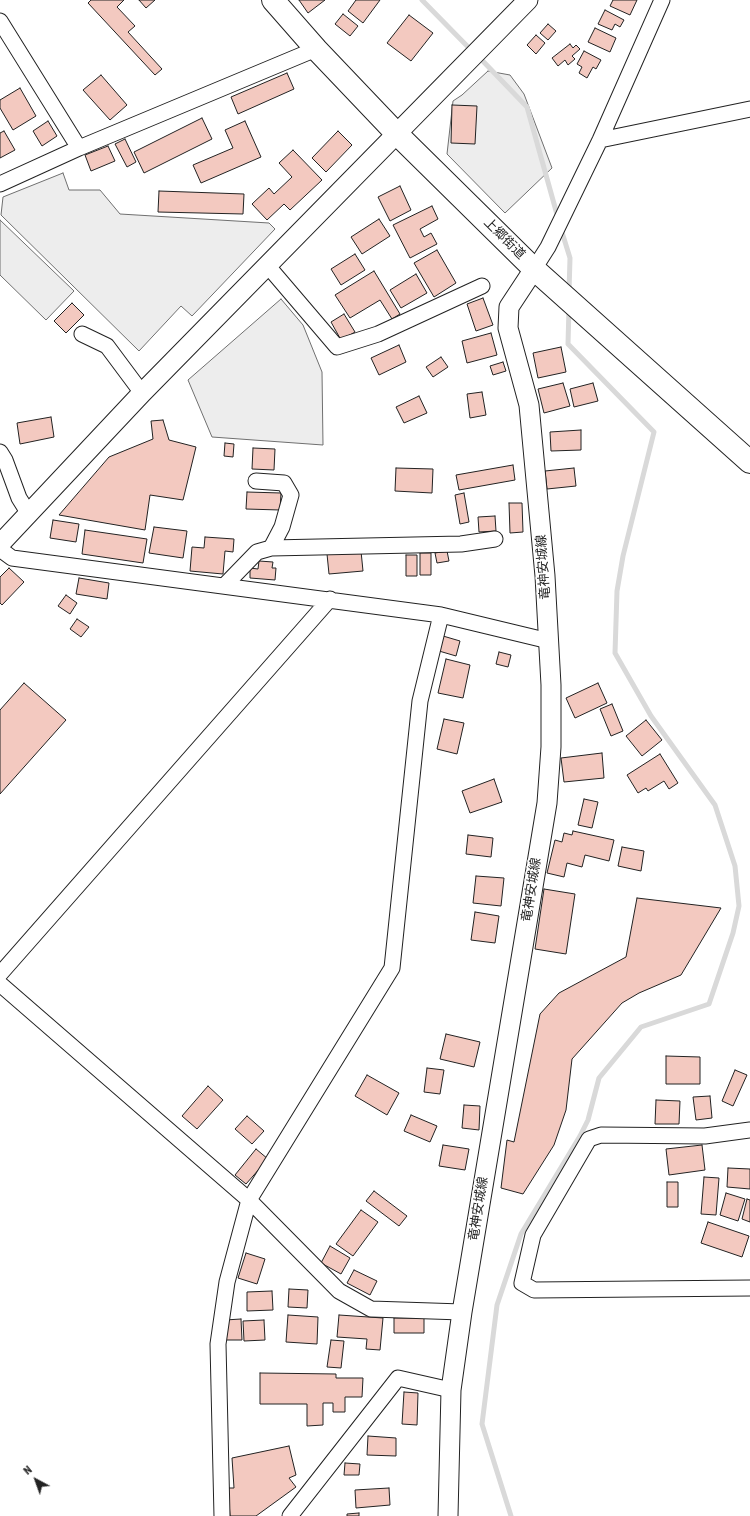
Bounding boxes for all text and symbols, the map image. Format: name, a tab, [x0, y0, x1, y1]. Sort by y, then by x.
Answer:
street label: 上郷街道	[480, 215, 528, 263]
street label: 竜神安城線	[534, 534, 554, 600]
street label: 竜神安城線	[519, 857, 545, 923]
street label: 竜神安城線	[466, 1176, 492, 1242]
north arrow	[16, 1460, 56, 1500]
text: N	[21, 1463, 35, 1478]

